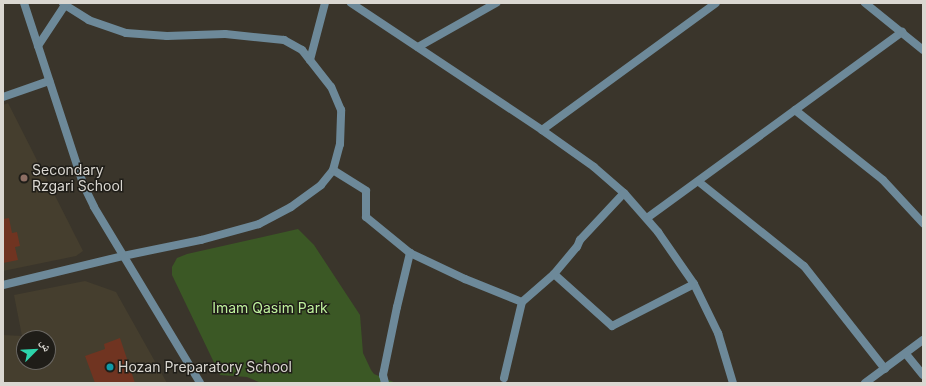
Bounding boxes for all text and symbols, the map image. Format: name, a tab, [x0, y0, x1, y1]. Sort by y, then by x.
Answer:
place label: Secondary Rzgari School	[32, 162, 123, 194]
marker: Secondary Rzgari School	[19, 173, 29, 183]
park label: Imam Qasim Park	[212, 300, 328, 316]
north arrow	[16, 330, 56, 370]
text: ش	[37, 337, 55, 354]
place label: Hozan Preparatory School	[118, 359, 292, 375]
marker: Hozan Preparatory School	[105, 362, 115, 372]

